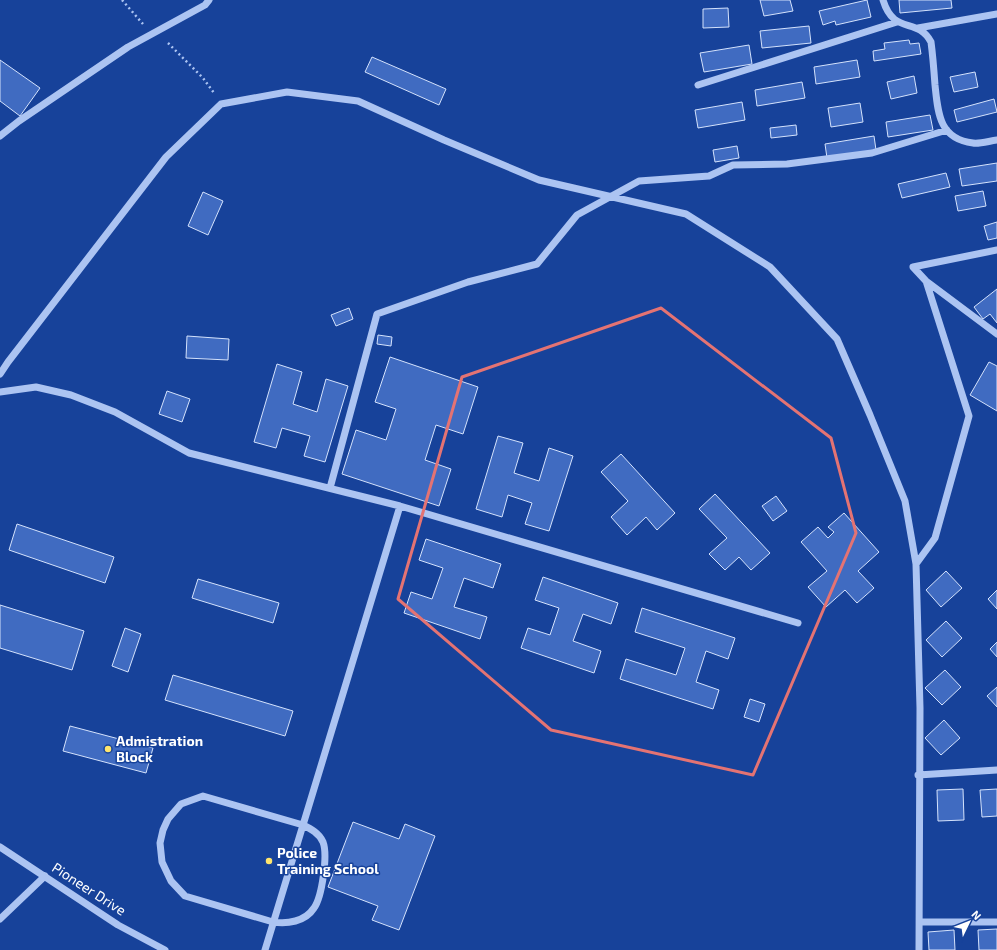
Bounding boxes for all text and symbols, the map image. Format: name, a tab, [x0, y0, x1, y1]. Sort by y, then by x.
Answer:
place label: Admistration Block	[116, 732, 203, 765]
marker: Admistration Block	[103, 744, 113, 754]
place label: Police Training School	[277, 844, 379, 877]
marker: Police Training School	[264, 856, 274, 866]
street label: Pioneer Drive	[49, 858, 129, 919]
north arrow	[949, 902, 989, 942]
text: N	[969, 907, 984, 922]

